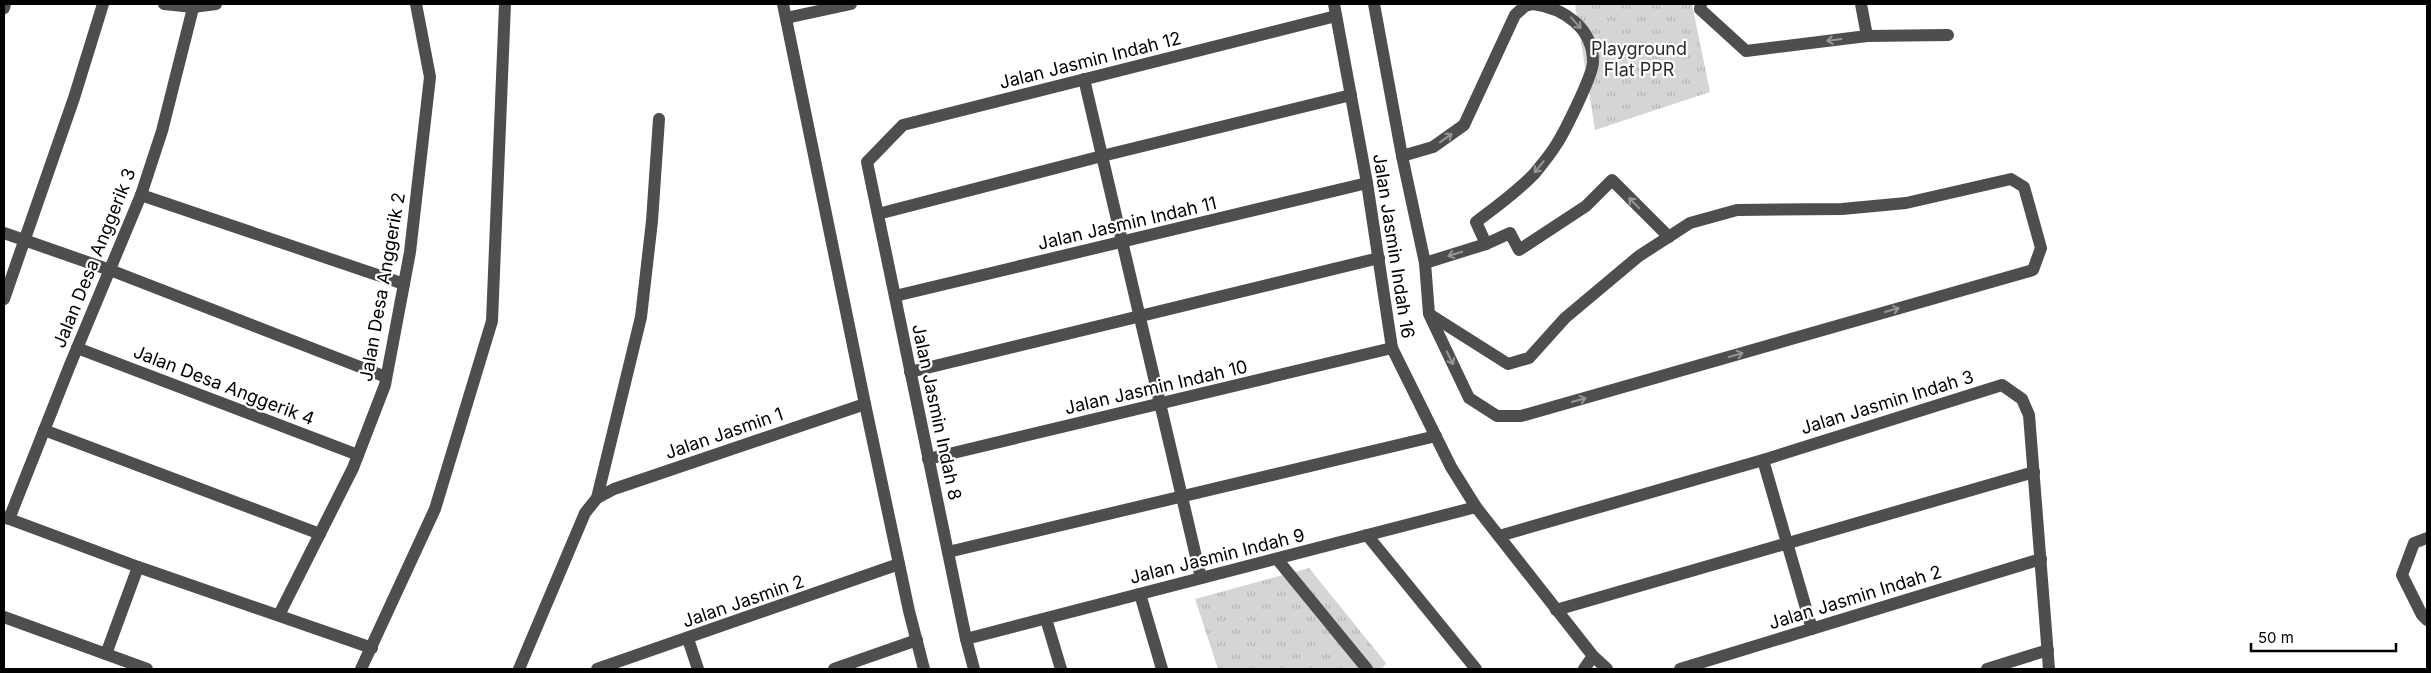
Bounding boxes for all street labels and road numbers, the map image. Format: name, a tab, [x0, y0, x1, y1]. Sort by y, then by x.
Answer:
street label: Jalan Jasmin Indah 12	[997, 27, 1183, 93]
street label: Jalan Jasmin Indah 16	[1369, 152, 1419, 340]
street label: Jalan Desa Anggerik 3	[48, 165, 140, 351]
street label: Jalan Desa Anggerik 2	[355, 191, 409, 383]
street label: Jalan Jasmin Indah 11	[1035, 192, 1219, 254]
street label: Jalan Jasmin Indah 8	[908, 322, 966, 502]
street label: Jalan Desa Anggerik 4	[130, 341, 318, 429]
street label: Jalan Jasmin Indah 10	[1062, 356, 1250, 418]
street label: Jalan Jasmin Indah 3	[1798, 366, 1976, 438]
street label: Jalan Jasmin 1	[662, 403, 786, 463]
street label: Jalan Jasmin Indah 9	[1127, 524, 1307, 588]
street label: Jalan Jasmin Indah 2	[1766, 561, 1944, 633]
street label: Jalan Jasmin 2	[679, 570, 807, 632]

